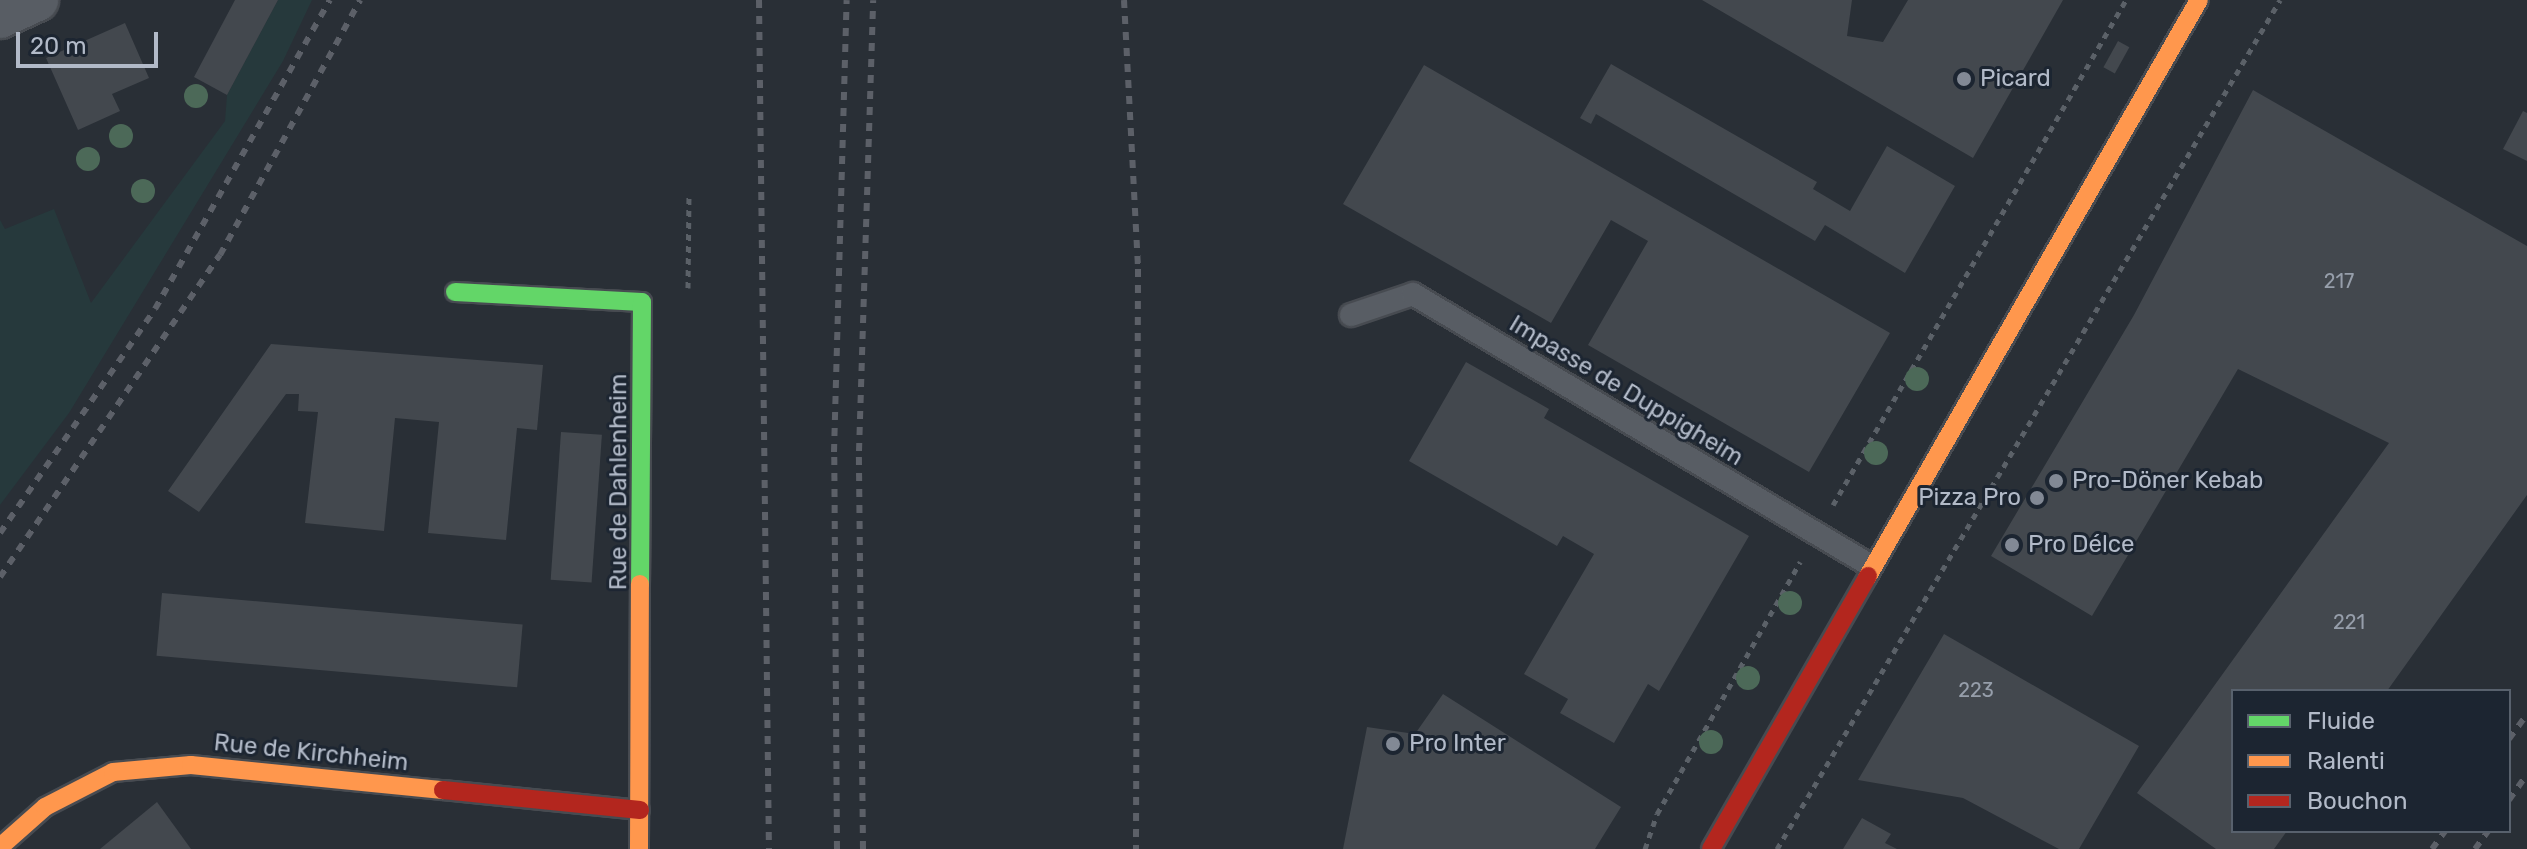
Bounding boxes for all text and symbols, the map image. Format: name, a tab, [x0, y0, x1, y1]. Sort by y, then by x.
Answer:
scale bar	[20, 16, 162, 66]
text: 20 m	[30, 32, 87, 60]
place label: Picard	[1980, 65, 2051, 93]
marker: Picard	[1955, 70, 1973, 88]
house number: 217	[2324, 269, 2354, 293]
street label: Impasse de Duppigheim	[1504, 310, 1748, 472]
street label: Rue de Dahlenheim	[605, 374, 633, 590]
place label: Pro-Döner Kebab	[2072, 467, 2264, 495]
marker: Pro-Döner Kebab	[2047, 472, 2065, 490]
place label: Pizza Pro	[1918, 484, 2021, 512]
marker: Pizza Pro	[2028, 489, 2046, 507]
place label: Pro Délce	[2028, 531, 2134, 559]
marker: Pro Délce	[2003, 536, 2021, 554]
house number: 221	[2333, 610, 2365, 634]
house number: 223	[1958, 678, 1994, 702]
legend	[2231, 689, 2511, 833]
text: Fluide	[2307, 707, 2375, 735]
street label: Rue de Kirchheim	[212, 728, 410, 778]
place label: Pro Inter	[1409, 730, 1506, 758]
marker: Pro Inter	[1384, 735, 1402, 753]
text: Ralenti	[2307, 747, 2385, 775]
text: Bouchon	[2307, 787, 2407, 815]

